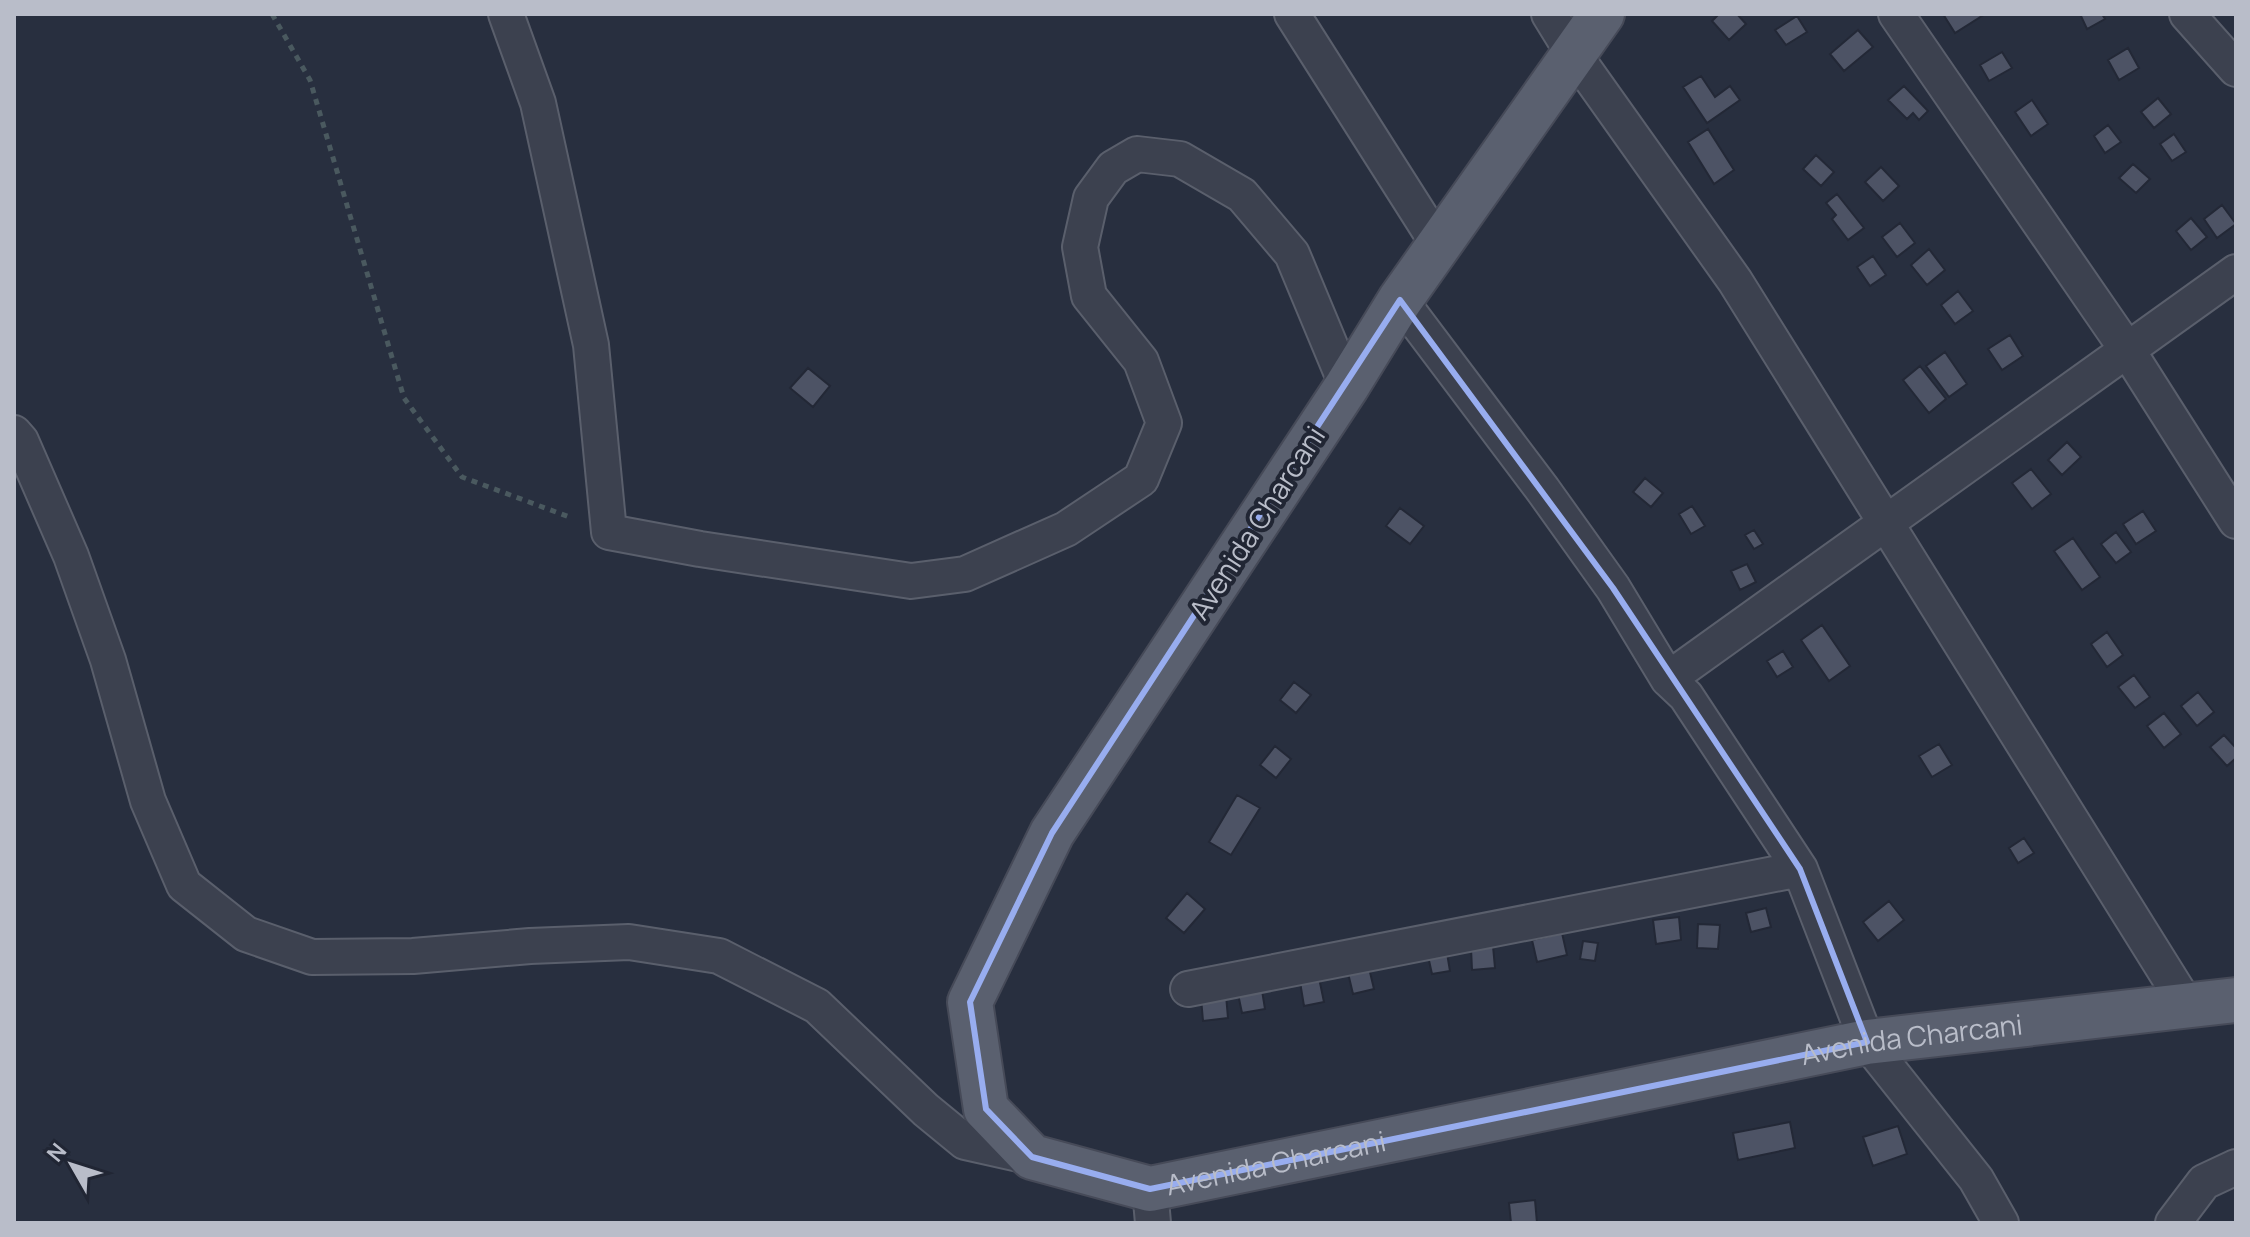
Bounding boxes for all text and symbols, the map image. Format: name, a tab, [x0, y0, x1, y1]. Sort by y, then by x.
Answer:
street label: Avenida Charcani	[1179, 418, 1333, 626]
street label: Avenida Charcani	[1797, 1004, 2024, 1073]
street label: Avenida Charcani	[1162, 1121, 1389, 1203]
north arrow	[32, 1125, 112, 1205]
text: N	[40, 1137, 73, 1168]

